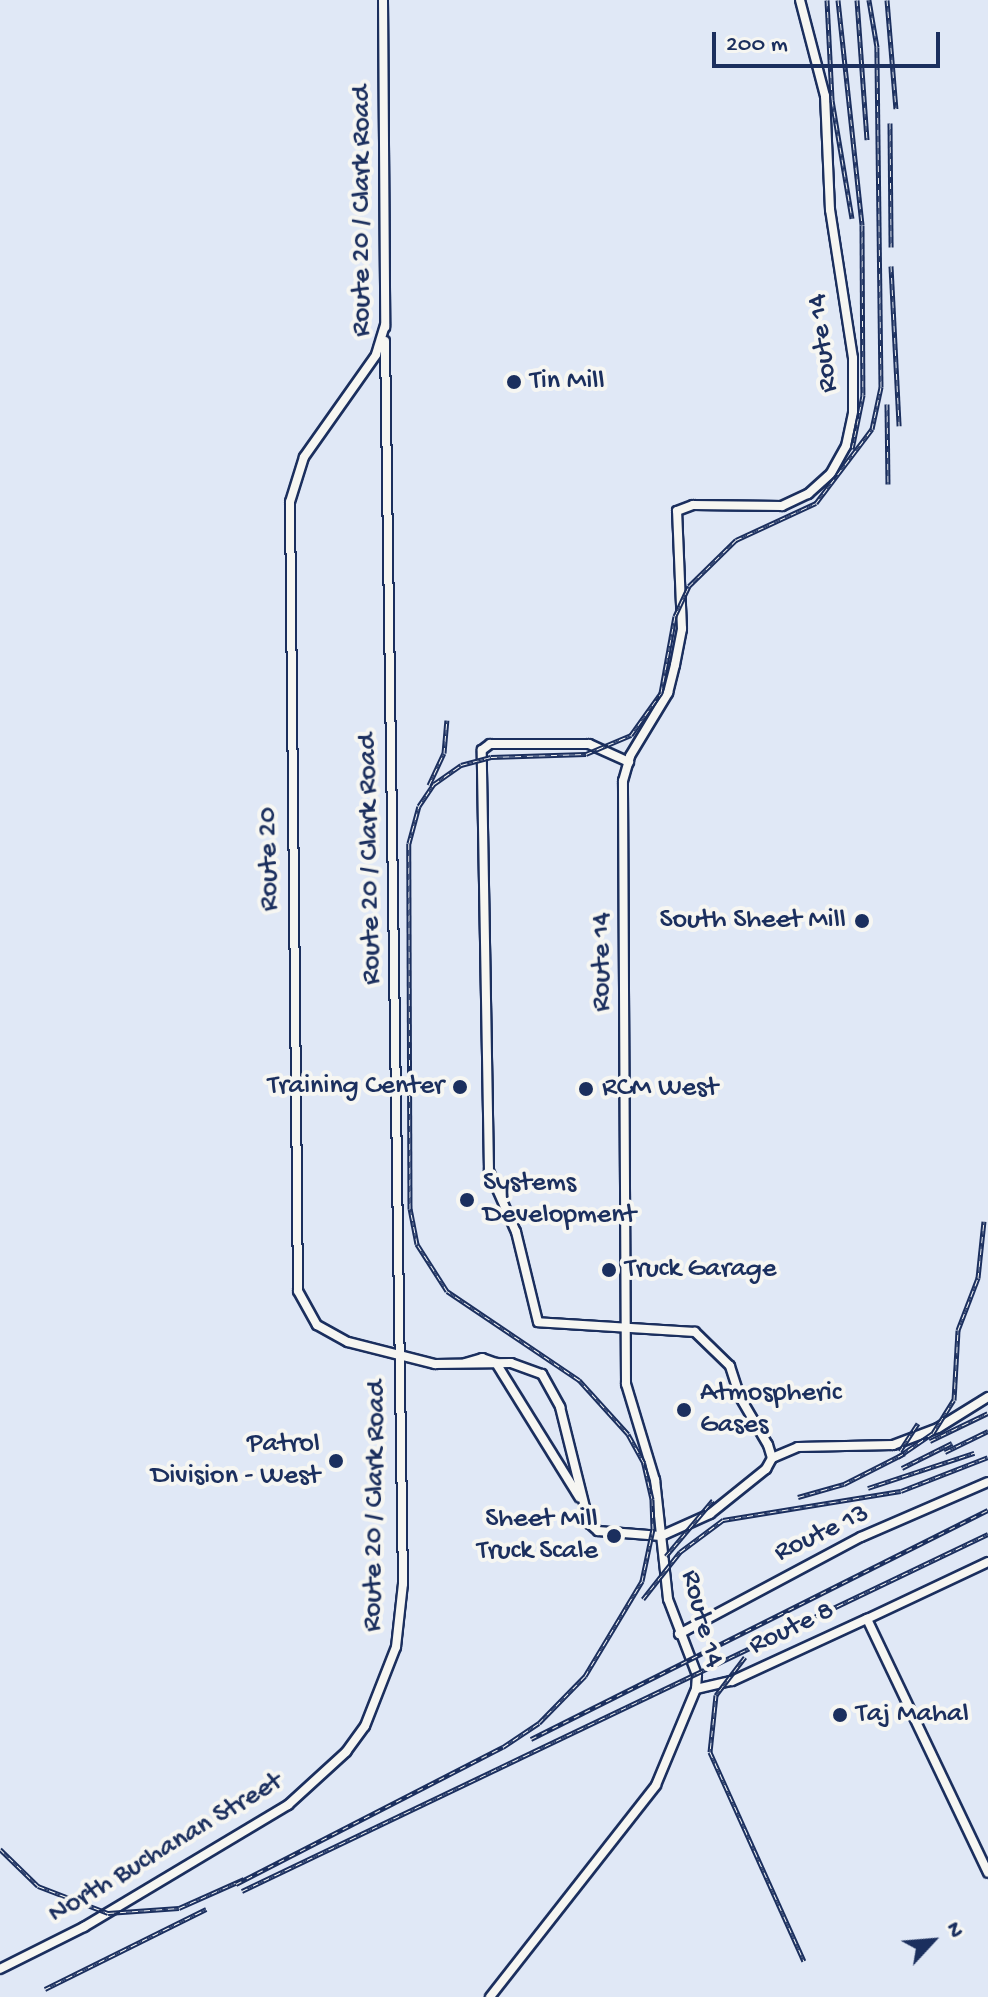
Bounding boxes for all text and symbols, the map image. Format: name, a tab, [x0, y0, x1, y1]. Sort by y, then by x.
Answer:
scale bar	[716, 16, 944, 66]
text: 200 m	[726, 31, 788, 60]
street label: Route 20 / Clark Road	[346, 85, 380, 337]
street label: Route 14	[801, 292, 847, 394]
place label: Tin Mill	[530, 365, 605, 399]
marker: Tin Mill	[505, 373, 523, 391]
street label: Route 20 / Clark Road	[352, 733, 390, 985]
street label: Route 20	[252, 806, 288, 912]
place label: South Sheet Mill	[659, 904, 846, 938]
street label: Route 14	[586, 912, 620, 1012]
marker: South Sheet Mill	[853, 912, 871, 930]
place label: Training Center	[268, 1070, 444, 1104]
place label: RCM West	[602, 1072, 718, 1106]
marker: Training Center	[451, 1078, 469, 1096]
marker: RCM West	[577, 1080, 595, 1098]
place label: Systems Development	[483, 1167, 636, 1233]
marker: Systems Development	[458, 1191, 476, 1209]
place label: Truck Garage	[625, 1253, 776, 1287]
marker: Truck Garage	[600, 1261, 618, 1279]
place label: Atmospheric Gases	[700, 1377, 841, 1443]
street label: Route 20 / Clark Road	[357, 1380, 395, 1632]
marker: Atmospheric Gases	[675, 1401, 693, 1419]
place label: Patrol Division - West	[151, 1428, 320, 1494]
marker: Patrol Division - West	[327, 1452, 345, 1470]
street label: Route 13	[769, 1497, 875, 1571]
place label: Sheet Mill Truck Scale	[477, 1503, 598, 1569]
marker: Sheet Mill Truck Scale	[605, 1527, 623, 1545]
street label: Route 14	[672, 1567, 730, 1671]
street label: Route 8	[744, 1595, 840, 1663]
place label: Taj Mahal	[856, 1698, 969, 1732]
marker: Taj Mahal	[831, 1706, 849, 1724]
street label: North Buchanan Street	[43, 1766, 289, 1932]
north arrow	[892, 1901, 972, 1981]
text: N	[939, 1918, 968, 1943]

